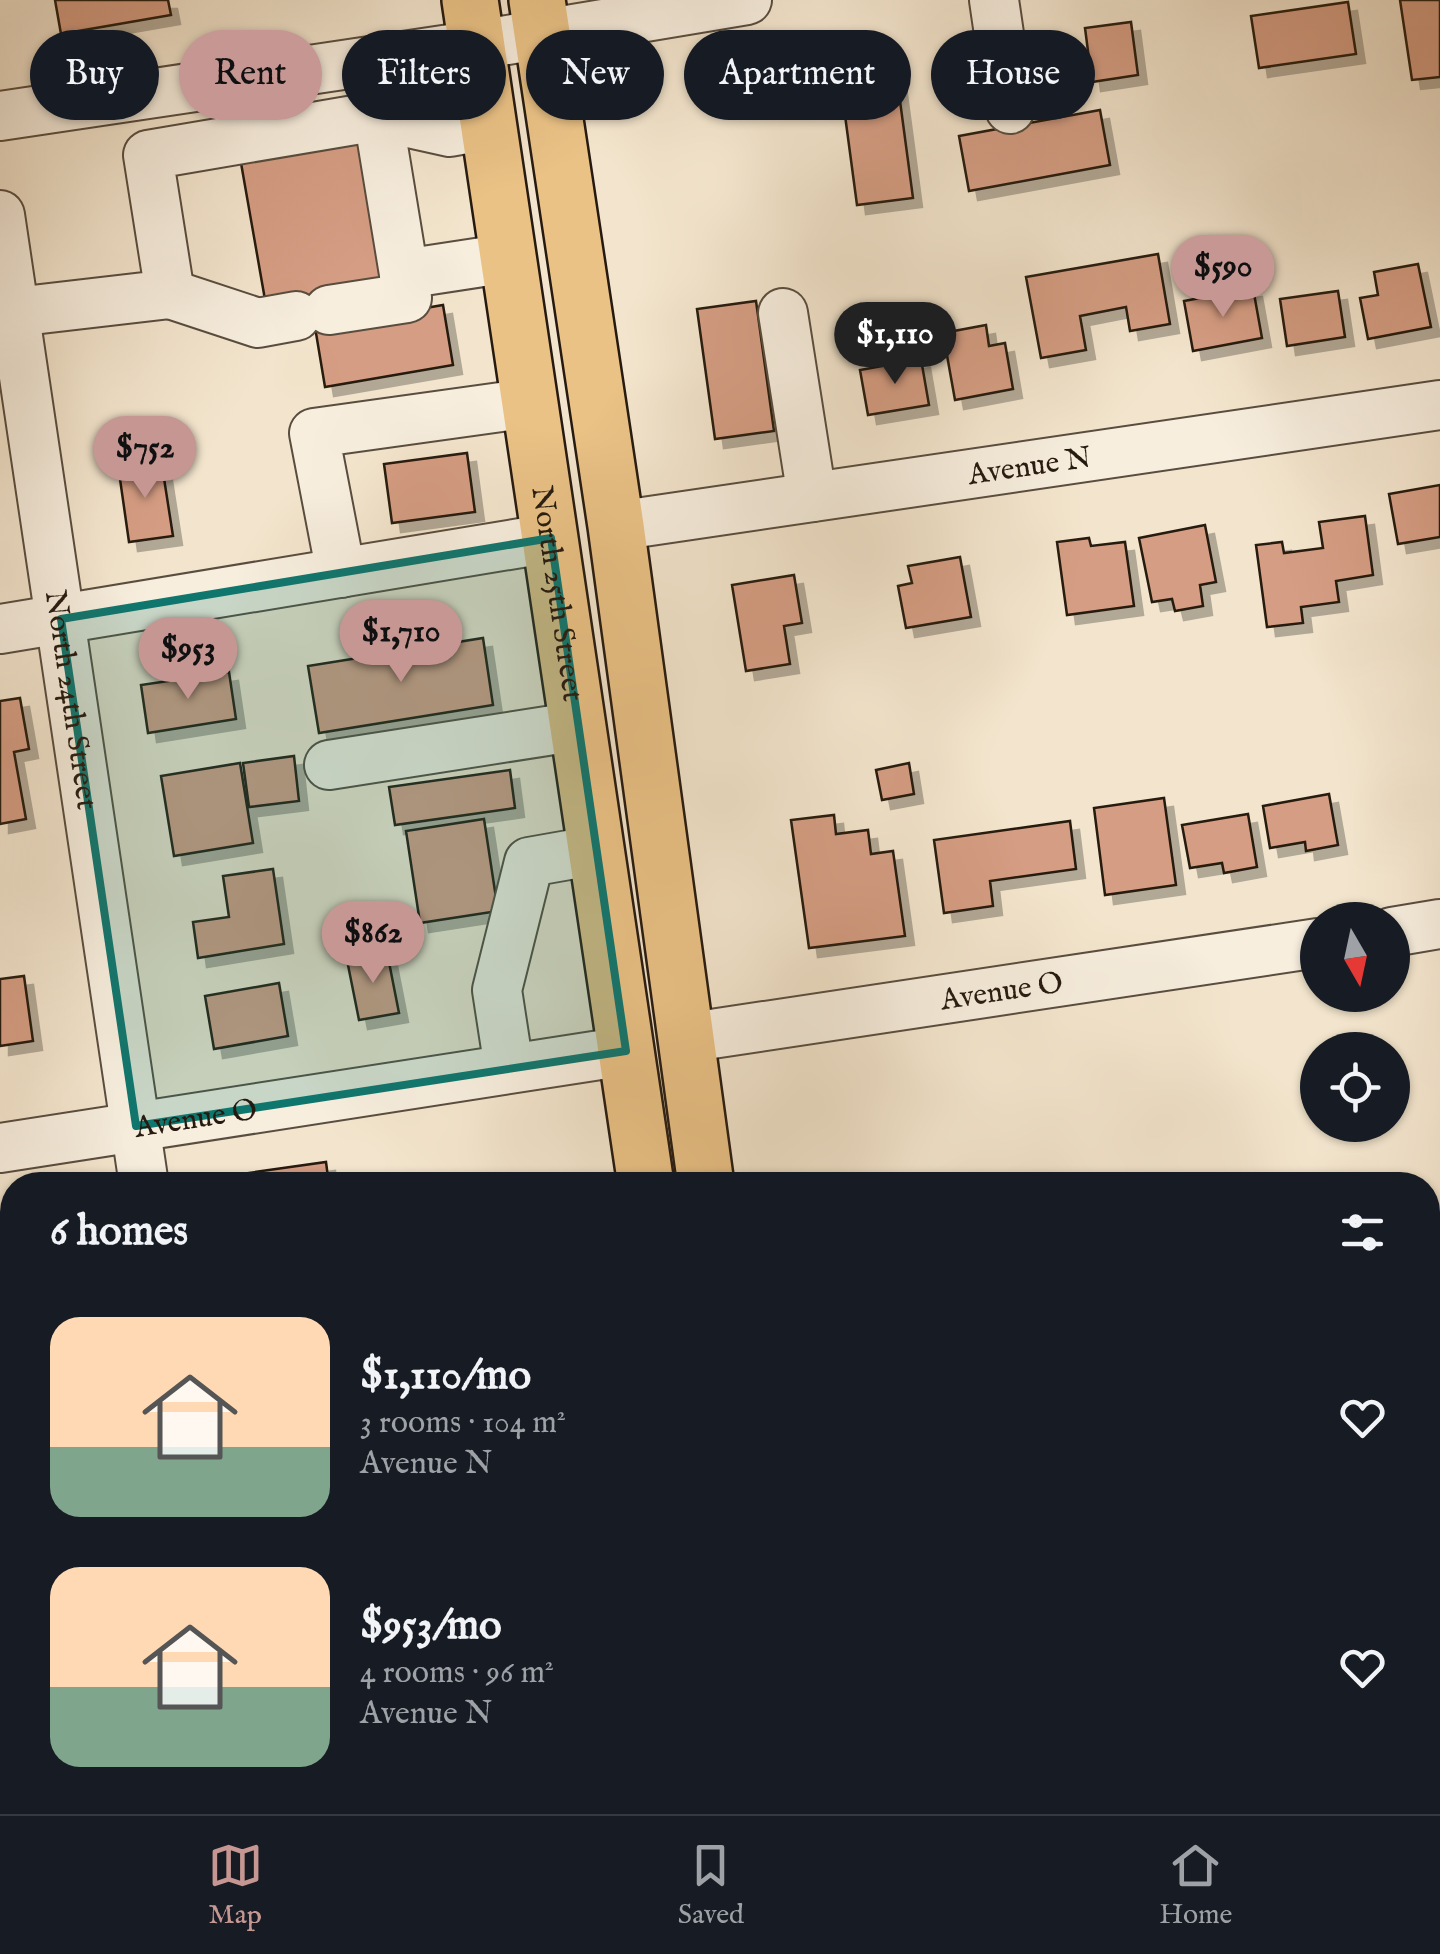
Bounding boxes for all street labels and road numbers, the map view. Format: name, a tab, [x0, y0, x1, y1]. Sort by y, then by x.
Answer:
street label: Avenue N	[965, 439, 1094, 495]
street label: North 25th Street	[521, 483, 591, 704]
street label: North 24th Street	[35, 588, 105, 812]
street label: Avenue O	[937, 965, 1065, 1021]
street label: Avenue O	[131, 1091, 260, 1148]

